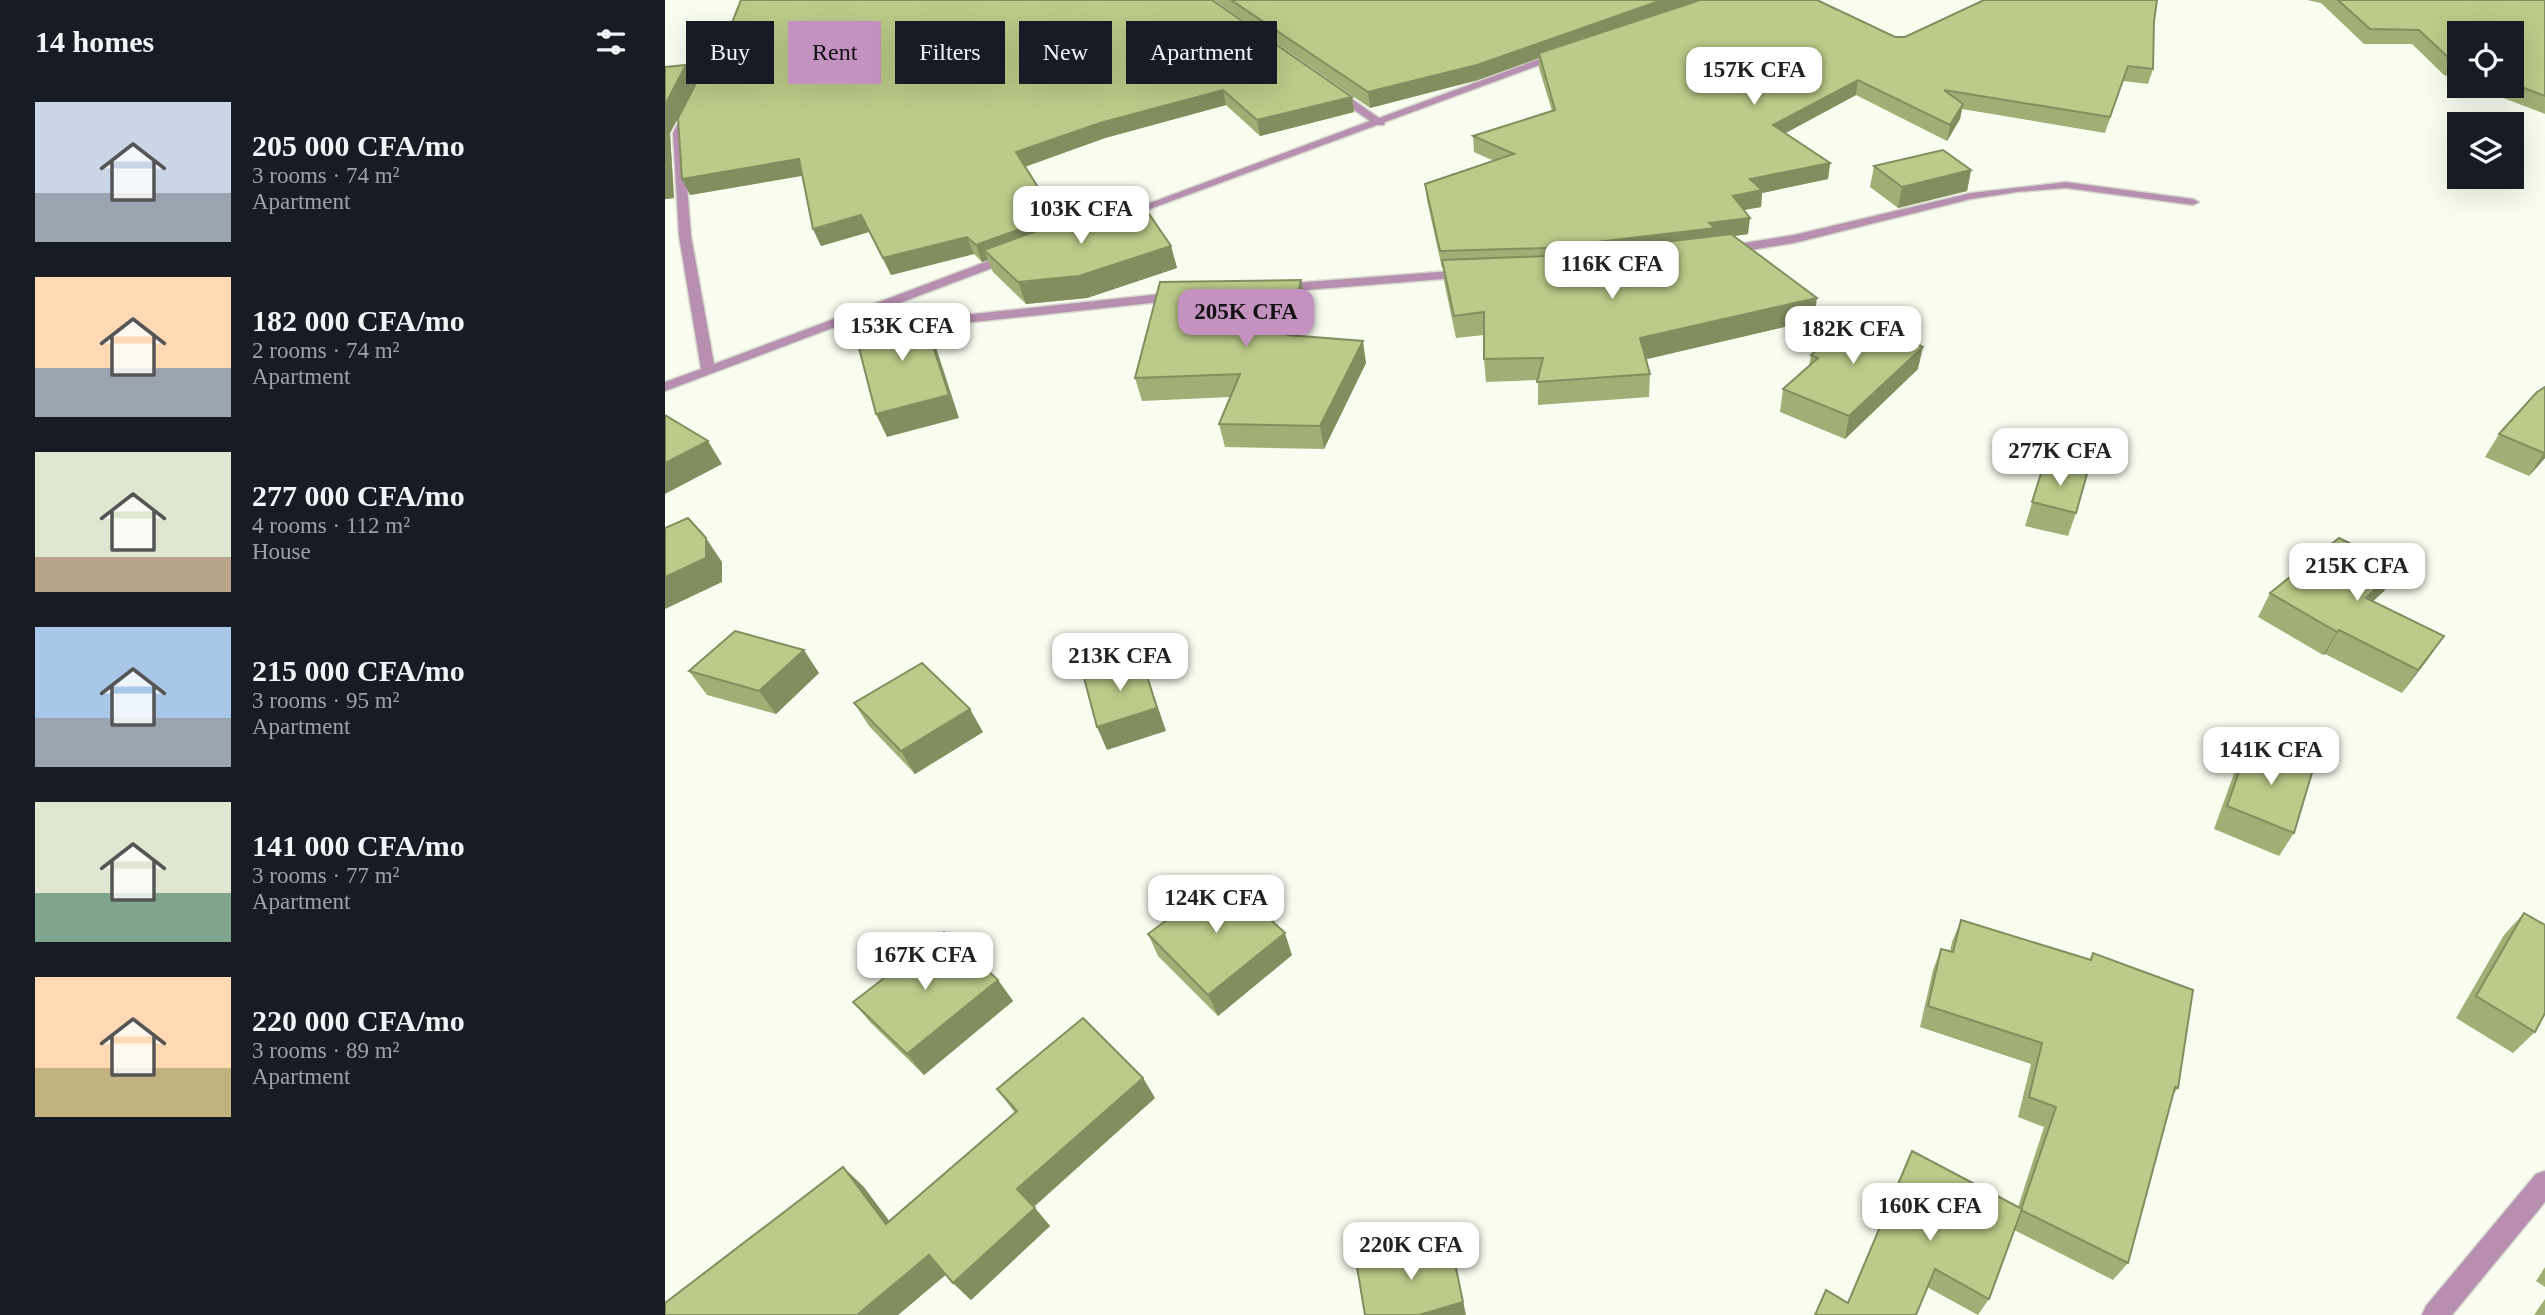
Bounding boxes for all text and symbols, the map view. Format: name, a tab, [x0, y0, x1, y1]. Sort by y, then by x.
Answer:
chip: Buy	[686, 21, 774, 84]
chip: Rent	[788, 21, 881, 84]
chip: Filters	[895, 21, 1005, 84]
chip: New	[1019, 21, 1112, 84]
chip: Apartment	[1126, 21, 1277, 84]
map controls	[2447, 21, 2524, 189]
button: locate	[2447, 21, 2524, 98]
icon: filters	[592, 23, 630, 61]
text: 14 homes	[35, 25, 154, 58]
pin: 157K CFA	[1682, 48, 1826, 107]
text: 157K CFA	[1702, 57, 1806, 82]
button: layers	[2447, 112, 2524, 189]
text: 205 000 CFA/mo	[252, 129, 465, 162]
icon: home	[91, 130, 175, 214]
text: 3 rooms · 74 m²	[252, 163, 399, 188]
pin: 103K CFA	[1009, 187, 1153, 246]
text: Apartment	[252, 189, 350, 214]
text: 103K CFA	[1029, 196, 1133, 221]
pin: 116K CFA	[1540, 242, 1684, 301]
text: 116K CFA	[1561, 251, 1663, 276]
pin: 205K CFA	[1174, 290, 1318, 349]
text: 205K CFA	[1194, 299, 1298, 324]
text: 182 000 CFA/mo	[252, 304, 465, 337]
pin: 153K CFA	[830, 304, 974, 363]
icon: home	[91, 305, 175, 389]
pin: 182K CFA	[1781, 306, 1925, 366]
text: 153K CFA	[850, 313, 954, 338]
text: 182K CFA	[1801, 316, 1905, 341]
text: 2 rooms · 74 m²	[252, 338, 399, 363]
text: Apartment	[252, 364, 350, 389]
pin: 277K CFA	[1988, 428, 2132, 488]
text: 277K CFA	[2008, 438, 2112, 463]
text: 277 000 CFA/mo	[252, 479, 465, 512]
icon: home	[91, 480, 175, 564]
text: 4 rooms · 112 m²	[252, 513, 410, 538]
text: House	[252, 539, 311, 564]
pin: 215K CFA	[2285, 544, 2429, 603]
text: 215K CFA	[2305, 553, 2409, 578]
pin: 213K CFA	[1048, 634, 1192, 693]
text: 213K CFA	[1068, 643, 1172, 668]
text: 215 000 CFA/mo	[252, 654, 465, 687]
icon: home	[91, 655, 175, 739]
text: 3 rooms · 95 m²	[252, 688, 399, 713]
text: Apartment	[252, 714, 350, 739]
pin: 141K CFA	[2199, 728, 2343, 787]
text: 141K CFA	[2219, 737, 2323, 762]
text: 141 000 CFA/mo	[252, 829, 465, 862]
icon: home	[91, 830, 175, 914]
text: 3 rooms · 77 m²	[252, 863, 399, 888]
pin: 124K CFA	[1144, 876, 1288, 935]
text: 124K CFA	[1164, 885, 1268, 910]
text: Apartment	[252, 889, 350, 914]
pin: 167K CFA	[853, 932, 997, 992]
text: 167K CFA	[873, 942, 977, 967]
text: 220 000 CFA/mo	[252, 1004, 465, 1037]
icon: home	[91, 1005, 175, 1089]
text: 3 rooms · 89 m²	[252, 1038, 399, 1063]
text: Apartment	[252, 1064, 350, 1089]
pin: 160K CFA	[1858, 1184, 2002, 1243]
text: 160K CFA	[1878, 1193, 1982, 1218]
pin: 220K CFA	[1339, 1222, 1483, 1282]
text: 220K CFA	[1359, 1232, 1463, 1257]

